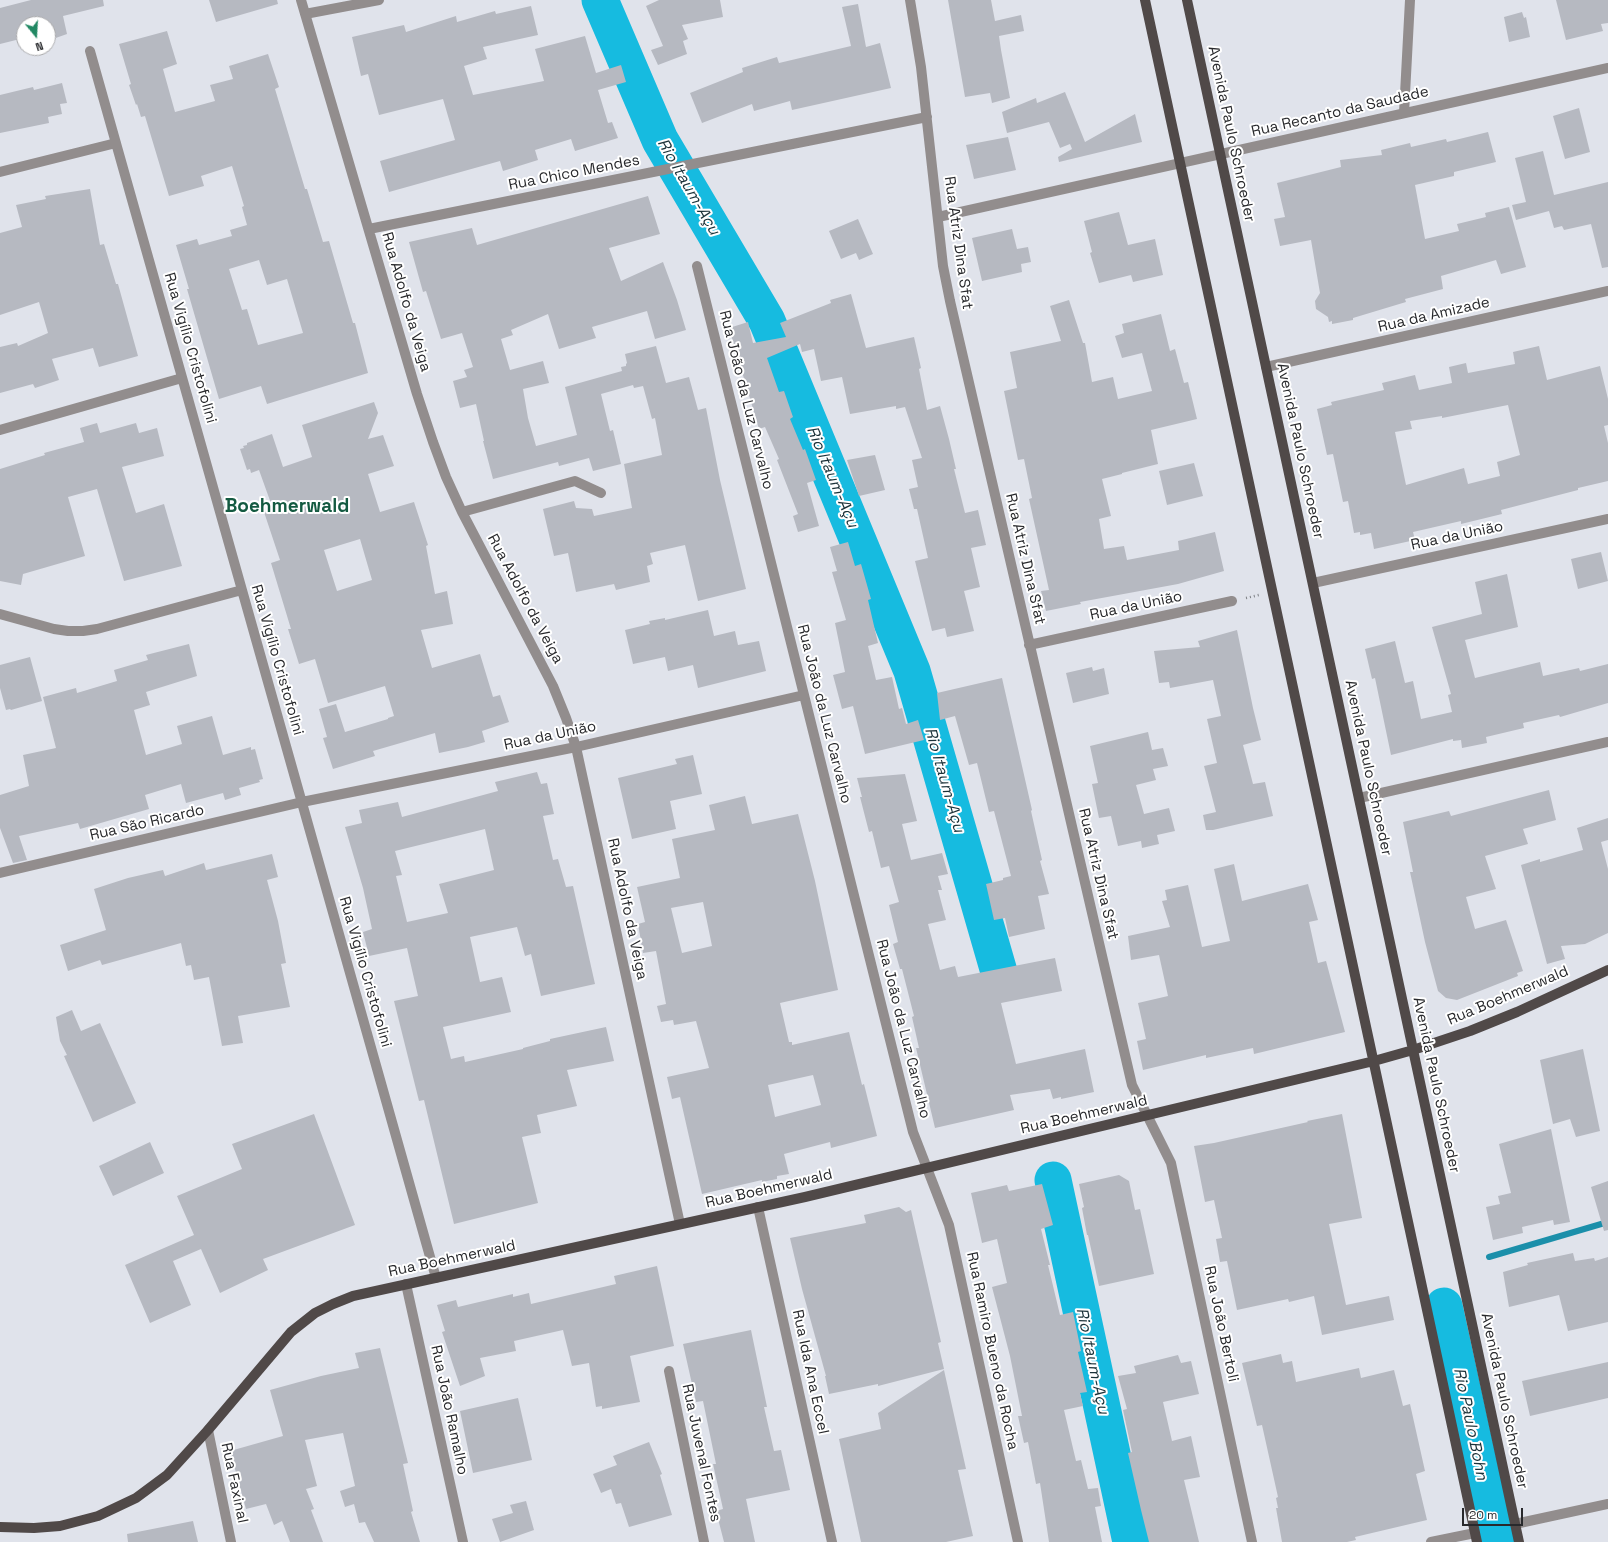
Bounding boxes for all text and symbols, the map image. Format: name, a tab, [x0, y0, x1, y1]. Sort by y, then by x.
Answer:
north arrow	[16, 16, 56, 56]
text: N	[34, 39, 45, 54]
street label: Avenida Paulo Schroeder	[1204, 44, 1258, 224]
street label: Rua Recanto da Saudade	[1250, 83, 1430, 141]
water label: Rio Itaum-Açu	[653, 135, 723, 239]
street label: Rua Chico Mendes	[507, 151, 641, 195]
street label: Rua Atriz Dina Sfat	[940, 175, 976, 311]
street label: Rua Adolfo da Veiga	[377, 230, 435, 374]
street label: Rua Vigílio Cristofolini	[160, 271, 220, 425]
street label: Rua da Amizade	[1376, 293, 1492, 337]
street label: Rua João da Luz Carvalho	[715, 309, 777, 491]
street label: Avenida Paulo Schroeder	[1273, 361, 1327, 541]
water label: Rio Itaum-Açu	[802, 423, 862, 531]
street label: Rua Atriz Dina Sfat	[1001, 492, 1049, 626]
district label: Boehmerwald	[225, 496, 349, 518]
street label: Rua da União	[1409, 517, 1505, 555]
street label: Rua Adolfo da Veiga	[483, 531, 567, 667]
street label: Rua Vigílio Cristofolini	[247, 583, 307, 737]
street label: Rua da União	[1088, 587, 1184, 625]
street label: Rua João da Luz Carvalho	[793, 623, 855, 805]
street label: Avenida Paulo Schroeder	[1341, 678, 1395, 858]
street label: Rua da União	[502, 717, 598, 755]
water label: Rio Itaum-Açu	[920, 725, 968, 835]
street label: Rua São Ricardo	[88, 801, 206, 845]
street label: Rua Atriz Dina Sfat	[1074, 807, 1122, 941]
street label: Rua Adolfo da Veiga	[603, 837, 651, 981]
street label: Rua Vigílio Cristofolini	[335, 895, 395, 1049]
street label: Rua João da Luz Carvalho	[872, 938, 934, 1120]
street label: Rua Boehmerwald	[1445, 962, 1571, 1030]
street label: Avenida Paulo Schroeder	[1409, 995, 1463, 1175]
street label: Rua Boehmerwald	[1019, 1092, 1149, 1138]
street label: Rua Boehmerwald	[704, 1166, 834, 1212]
street label: Rua Boehmerwald	[387, 1237, 517, 1281]
street label: Rua Ramiro Bueno da Rocha	[962, 1250, 1022, 1452]
street label: Rua João Bertoli	[1200, 1264, 1242, 1384]
water label: Rio Itaum-Açu	[1071, 1306, 1113, 1416]
street label: Rua Ida Ana Eccel	[788, 1308, 832, 1436]
street label: Avenida Paulo Schroeder	[1477, 1311, 1531, 1491]
street label: Rua João Ramalho	[426, 1343, 472, 1477]
water label: Rio Paulo Bohn	[1449, 1366, 1491, 1482]
street label: Rua Juvenal Fontes	[678, 1382, 724, 1524]
street label: Rua Faxinal	[217, 1441, 251, 1525]
scale bar	[1464, 1500, 1525, 1526]
text: 20 m	[1469, 1507, 1497, 1523]

